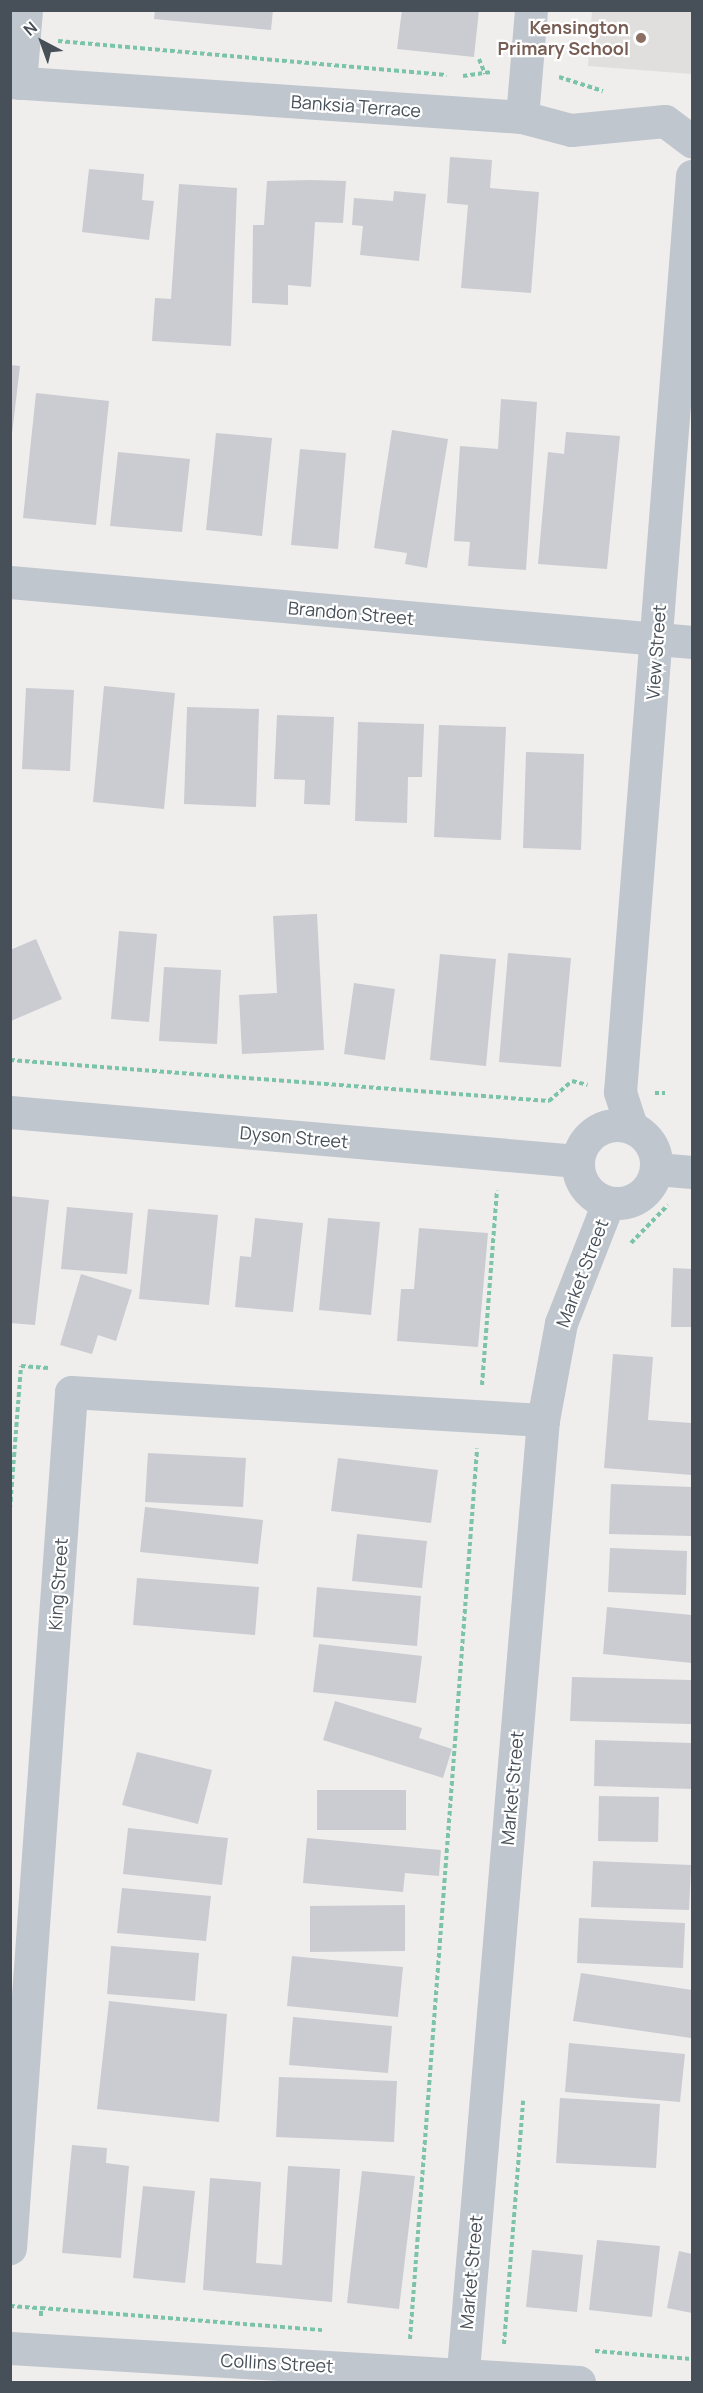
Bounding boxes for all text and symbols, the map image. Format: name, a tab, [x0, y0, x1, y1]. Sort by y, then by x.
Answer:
north arrow	[12, 12, 72, 72]
text: N	[19, 16, 42, 40]
place label: Kensington Primary School	[497, 17, 629, 60]
marker: Kensington Primary School	[634, 31, 648, 45]
street label: Banksia Terrace	[290, 91, 422, 121]
street label: Brandon Street	[287, 597, 415, 629]
street label: View Street	[642, 604, 670, 700]
street label: Dyson Street	[239, 1121, 349, 1153]
street label: Market Street	[551, 1216, 613, 1330]
street label: King Street	[44, 1537, 72, 1631]
street label: Market Street	[496, 1730, 528, 1846]
street label: Market Street	[455, 2214, 487, 2330]
street label: Collins Street	[220, 2349, 334, 2377]

